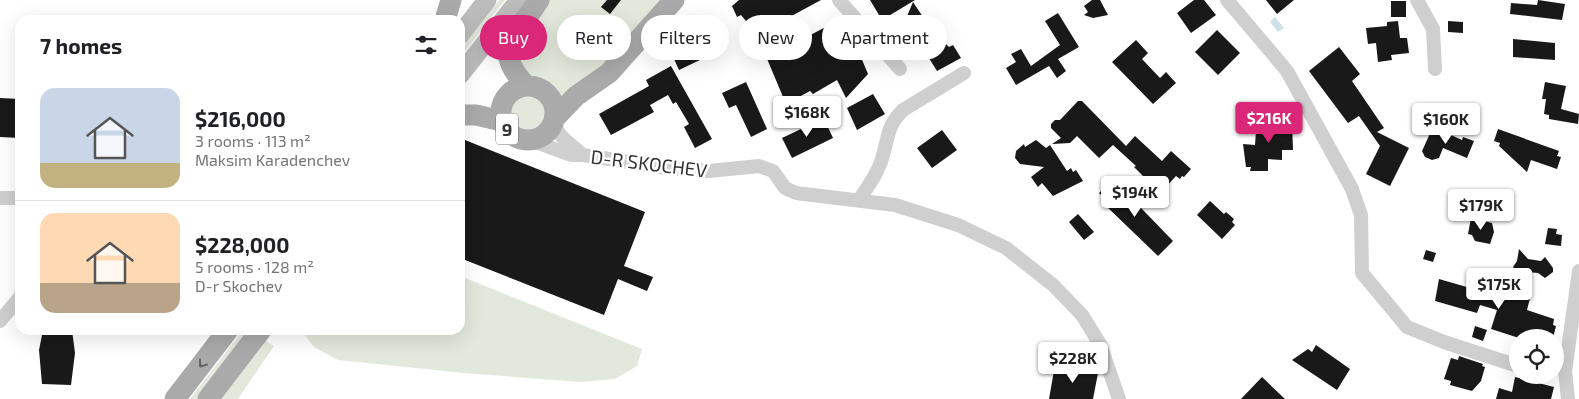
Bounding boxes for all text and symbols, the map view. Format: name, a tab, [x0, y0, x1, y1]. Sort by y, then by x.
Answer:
chip: Buy	[480, 15, 547, 60]
chip: Rent	[557, 15, 631, 60]
chip: Filters	[641, 15, 729, 60]
chip: New	[739, 15, 812, 60]
chip: Apartment	[822, 15, 947, 60]
icon: filters	[412, 31, 440, 59]
text: 7 homes	[40, 33, 122, 58]
pin: $168K	[772, 96, 842, 138]
text: $168K	[784, 102, 830, 121]
pin: $216K	[1234, 102, 1304, 144]
pin: $160K	[1411, 102, 1481, 145]
text: $216,000	[195, 106, 286, 131]
icon: home	[80, 108, 140, 168]
text: $216K	[1246, 108, 1292, 127]
text: $160K	[1423, 109, 1469, 128]
road number: 9	[496, 114, 518, 144]
text: 3 rooms · 113 m²	[195, 131, 311, 150]
street label: D-R SKOCHEV	[590, 144, 709, 182]
text: Maksim Karadenchev	[195, 150, 350, 169]
pin: $194K	[1100, 176, 1170, 218]
text: $194K	[1112, 182, 1158, 201]
pin: $179K	[1446, 188, 1516, 231]
text: $179K	[1459, 195, 1503, 214]
text: $228,000	[195, 232, 290, 257]
icon: home	[80, 233, 140, 293]
text: 5 rooms · 128 m²	[195, 257, 314, 276]
pin: $175K	[1464, 268, 1534, 310]
text: $175K	[1477, 274, 1521, 293]
text: D-r Skochev	[195, 276, 283, 295]
map controls	[1509, 329, 1564, 384]
button: locate	[1509, 329, 1564, 384]
pin: $228K	[1038, 342, 1108, 384]
text: $228K	[1049, 348, 1097, 367]
one-way arrow	[198, 359, 207, 368]

